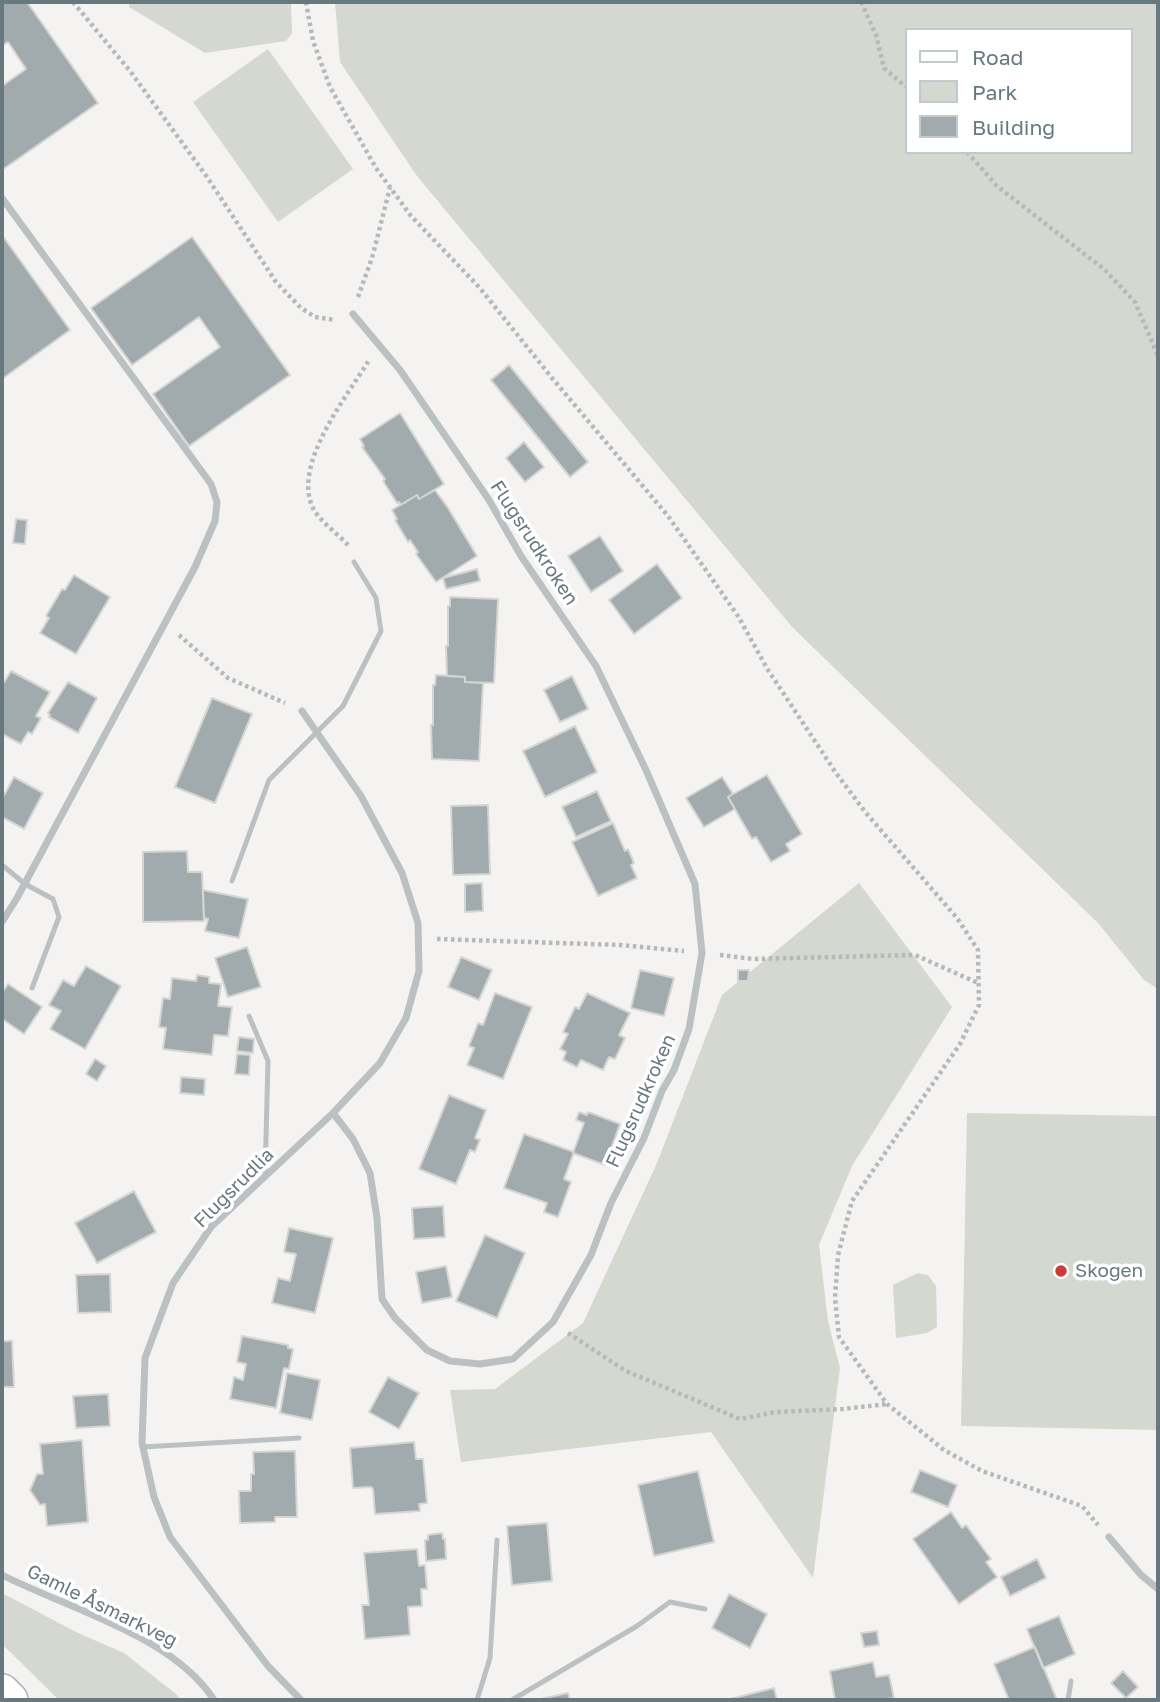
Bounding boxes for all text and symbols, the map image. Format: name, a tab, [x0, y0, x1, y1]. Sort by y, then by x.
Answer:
legend	[904, 28, 1132, 154]
text: Road	[972, 44, 1023, 70]
text: Park	[972, 79, 1017, 105]
text: Building	[972, 114, 1055, 140]
street label: Flugsrudkroken	[485, 477, 583, 609]
street label: Flugsrudkroken	[601, 1031, 681, 1171]
street label: Flugsrudlia	[189, 1143, 279, 1233]
place label: Skogen	[1075, 1260, 1143, 1282]
marker: Skogen	[1053, 1263, 1069, 1279]
street label: Gamle Åsmarkveg	[23, 1560, 181, 1652]

